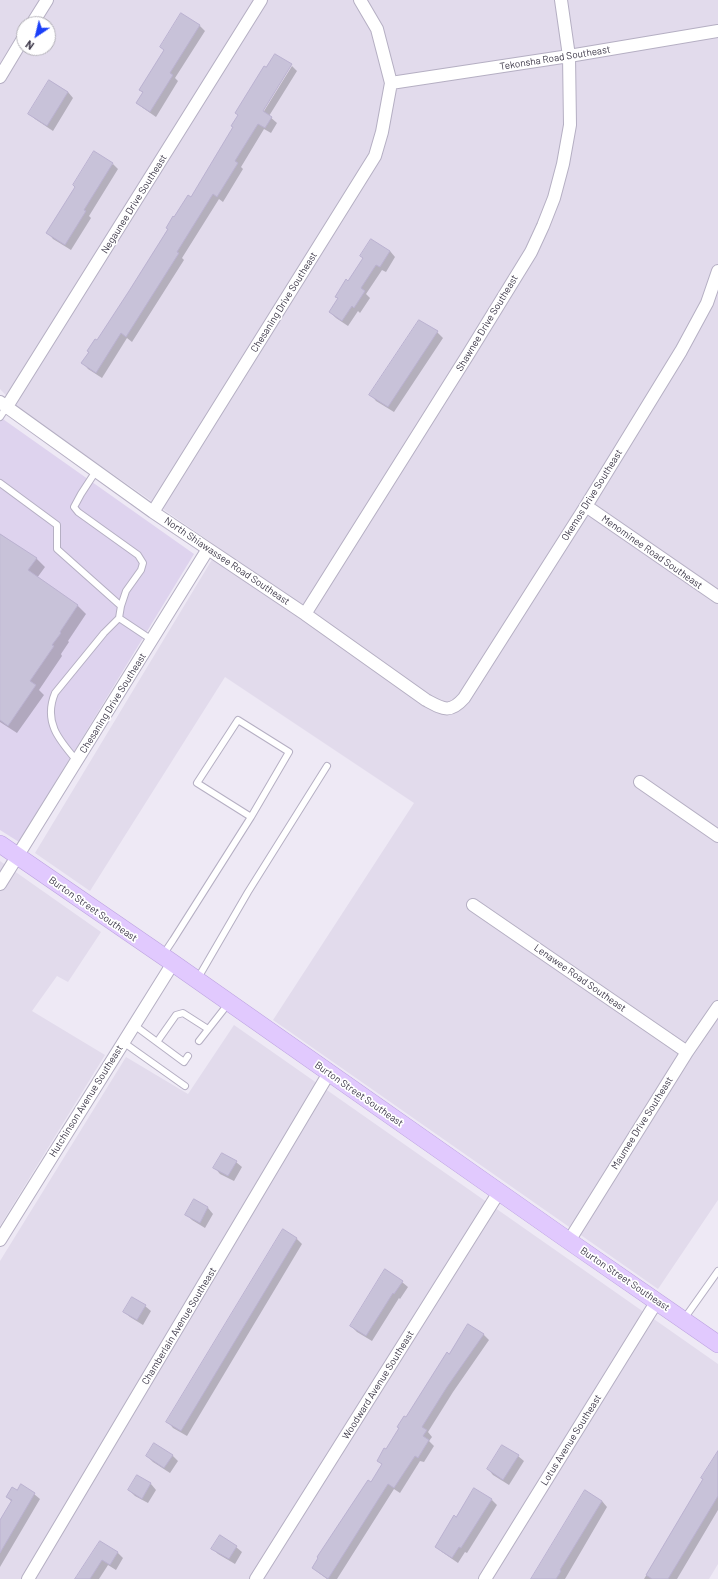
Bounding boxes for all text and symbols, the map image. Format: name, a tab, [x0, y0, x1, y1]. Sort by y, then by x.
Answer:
north arrow	[16, 16, 56, 56]
text: N	[23, 38, 36, 53]
street label: Tekonsha Road Southeast	[499, 43, 611, 73]
street label: Negaunee Drive Southeast	[99, 152, 169, 256]
street label: Chesaning Drive Southeast	[248, 250, 320, 354]
street label: Shawnee Drive Southeast	[453, 273, 521, 373]
street label: Okemos Drive Southeast	[559, 447, 625, 543]
street label: Menominee Road Southeast	[599, 512, 705, 592]
street label: North Shiawassee Road Southeast	[162, 514, 292, 608]
street label: Chesaning Drive Southeast	[77, 651, 149, 755]
street label: Burton Street Southeast	[46, 874, 140, 944]
street label: Lenawee Road Southeast	[532, 942, 628, 1014]
street label: Hutchinson Avenue Southeast	[47, 1043, 125, 1159]
street label: Burton Street Southeast	[312, 1059, 406, 1129]
street label: Maumee Drive Southeast	[609, 1074, 675, 1172]
street label: Burton Street Southeast	[578, 1245, 672, 1313]
street label: Chamberlain Avenue Southeast	[139, 1265, 219, 1387]
street label: Woodward Avenue Southeast	[339, 1328, 417, 1442]
street label: Lotus Avenue Southeast	[538, 1392, 604, 1488]

